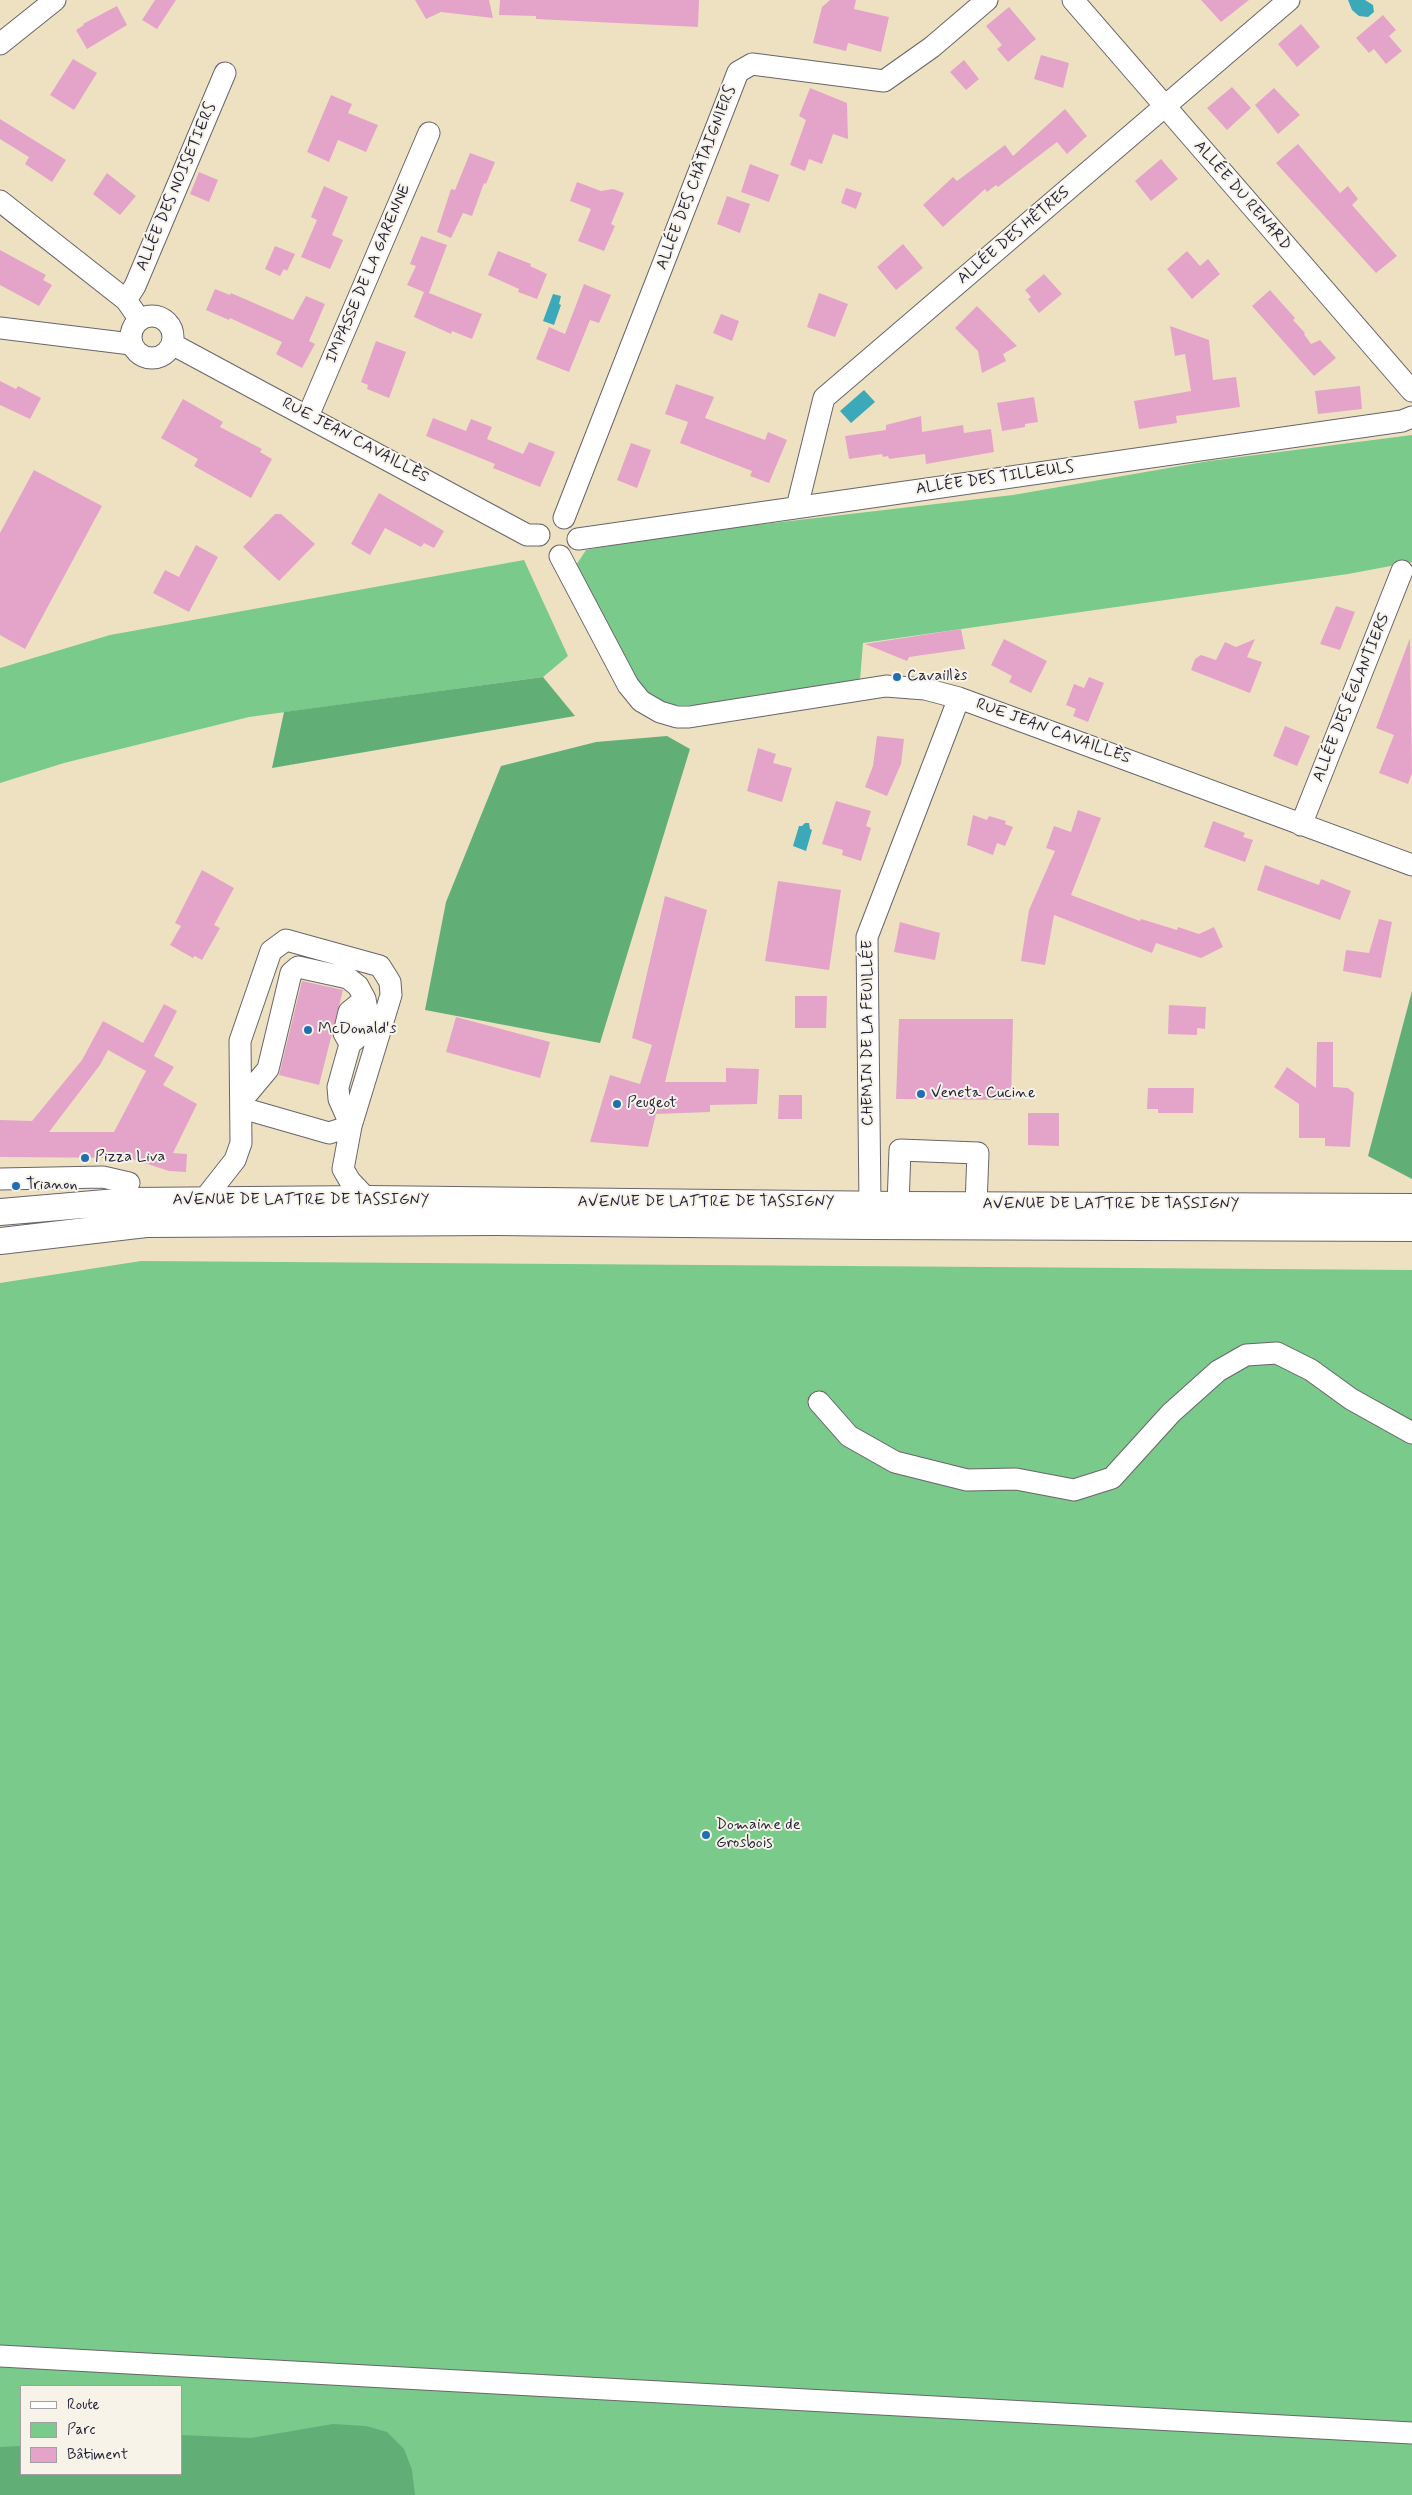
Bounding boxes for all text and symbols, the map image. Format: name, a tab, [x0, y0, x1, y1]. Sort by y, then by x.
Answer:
street label: ALLÉE DES CHÂTAIGNIERS	[653, 83, 741, 273]
street label: ALLÉE DES NOISETIERS	[133, 100, 221, 274]
street label: ALLÉE DU RENARD	[1189, 137, 1295, 255]
street label: IMPASSE DE LA GARENNE	[323, 182, 415, 366]
street label: ALLÉE DES HÊTRES	[954, 183, 1074, 289]
street label: RUE JEAN CAVAILLÈS	[278, 394, 432, 488]
street label: ALLÉE DES TILLEULS	[915, 458, 1075, 500]
street label: ALLÉE DES ÉGLANTIERS	[1309, 611, 1395, 785]
place label: Cavaillès	[907, 667, 967, 687]
marker: Cavaillès	[891, 671, 903, 683]
street label: RUE JEAN CAVAILLÈS	[973, 695, 1133, 769]
street label: CHEMIN DE LA FEUILLÉE	[859, 940, 879, 1126]
place label: McDonald's	[318, 1020, 397, 1040]
marker: McDonald's	[302, 1024, 314, 1036]
place label: Veneta Cucine	[931, 1084, 1035, 1104]
marker: Veneta Cucine	[915, 1088, 927, 1100]
place label: Peugeot	[627, 1094, 677, 1114]
marker: Peugeot	[611, 1098, 623, 1110]
place label: Pizza Liva	[95, 1148, 165, 1168]
marker: Pizza Liva	[79, 1152, 91, 1164]
place label: Trianon	[26, 1176, 77, 1196]
marker: Trianon	[10, 1180, 22, 1192]
street label: AVENUE DE LATTRE DE TASSIGNY	[173, 1191, 429, 1211]
street label: AVENUE DE LATTRE DE TASSIGNY	[578, 1193, 834, 1213]
street label: AVENUE DE LATTRE DE TASSIGNY	[983, 1195, 1239, 1215]
place label: Domaine de Grosbois	[716, 1816, 801, 1854]
marker: Domaine de Grosbois	[700, 1829, 712, 1841]
legend	[20, 2385, 182, 2475]
text: Route	[67, 2395, 100, 2415]
text: Parc	[67, 2420, 95, 2440]
text: Bâtiment	[67, 2445, 128, 2465]

